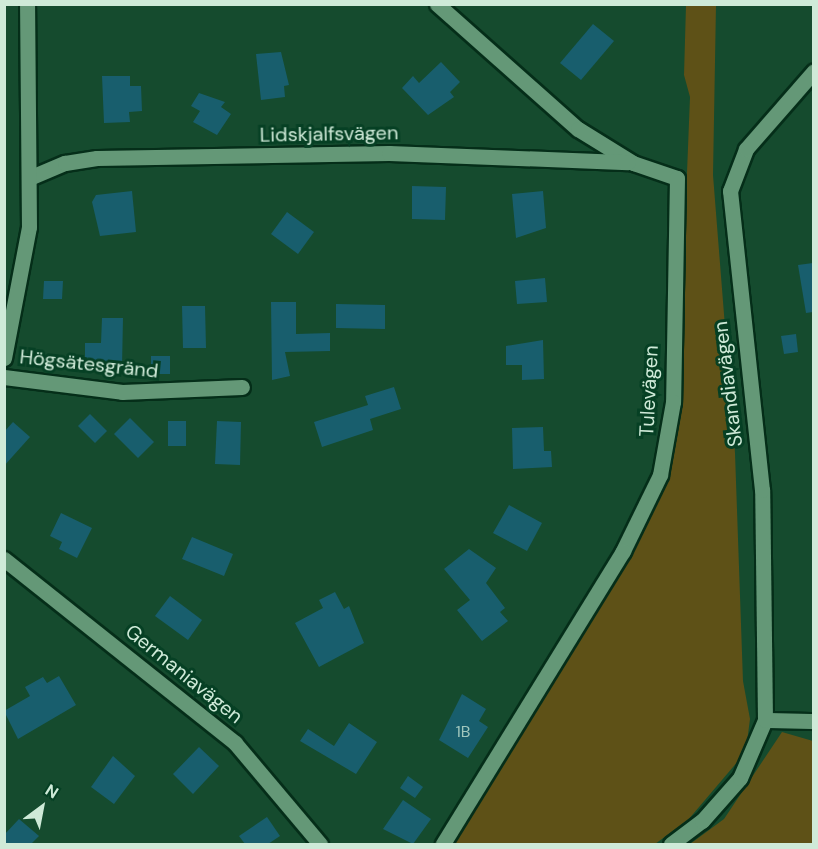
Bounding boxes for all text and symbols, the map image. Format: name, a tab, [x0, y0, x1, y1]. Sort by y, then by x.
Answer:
street label: Lidskjalfsvägen	[259, 121, 399, 147]
street label: Skandiavägen	[708, 320, 748, 448]
street label: Högsätesgränd	[18, 345, 160, 383]
street label: Tulevägen	[635, 345, 663, 437]
street label: Germaniavägen	[121, 619, 247, 729]
house number: 1B	[456, 722, 470, 742]
north arrow	[12, 777, 72, 837]
text: N	[41, 779, 62, 803]

